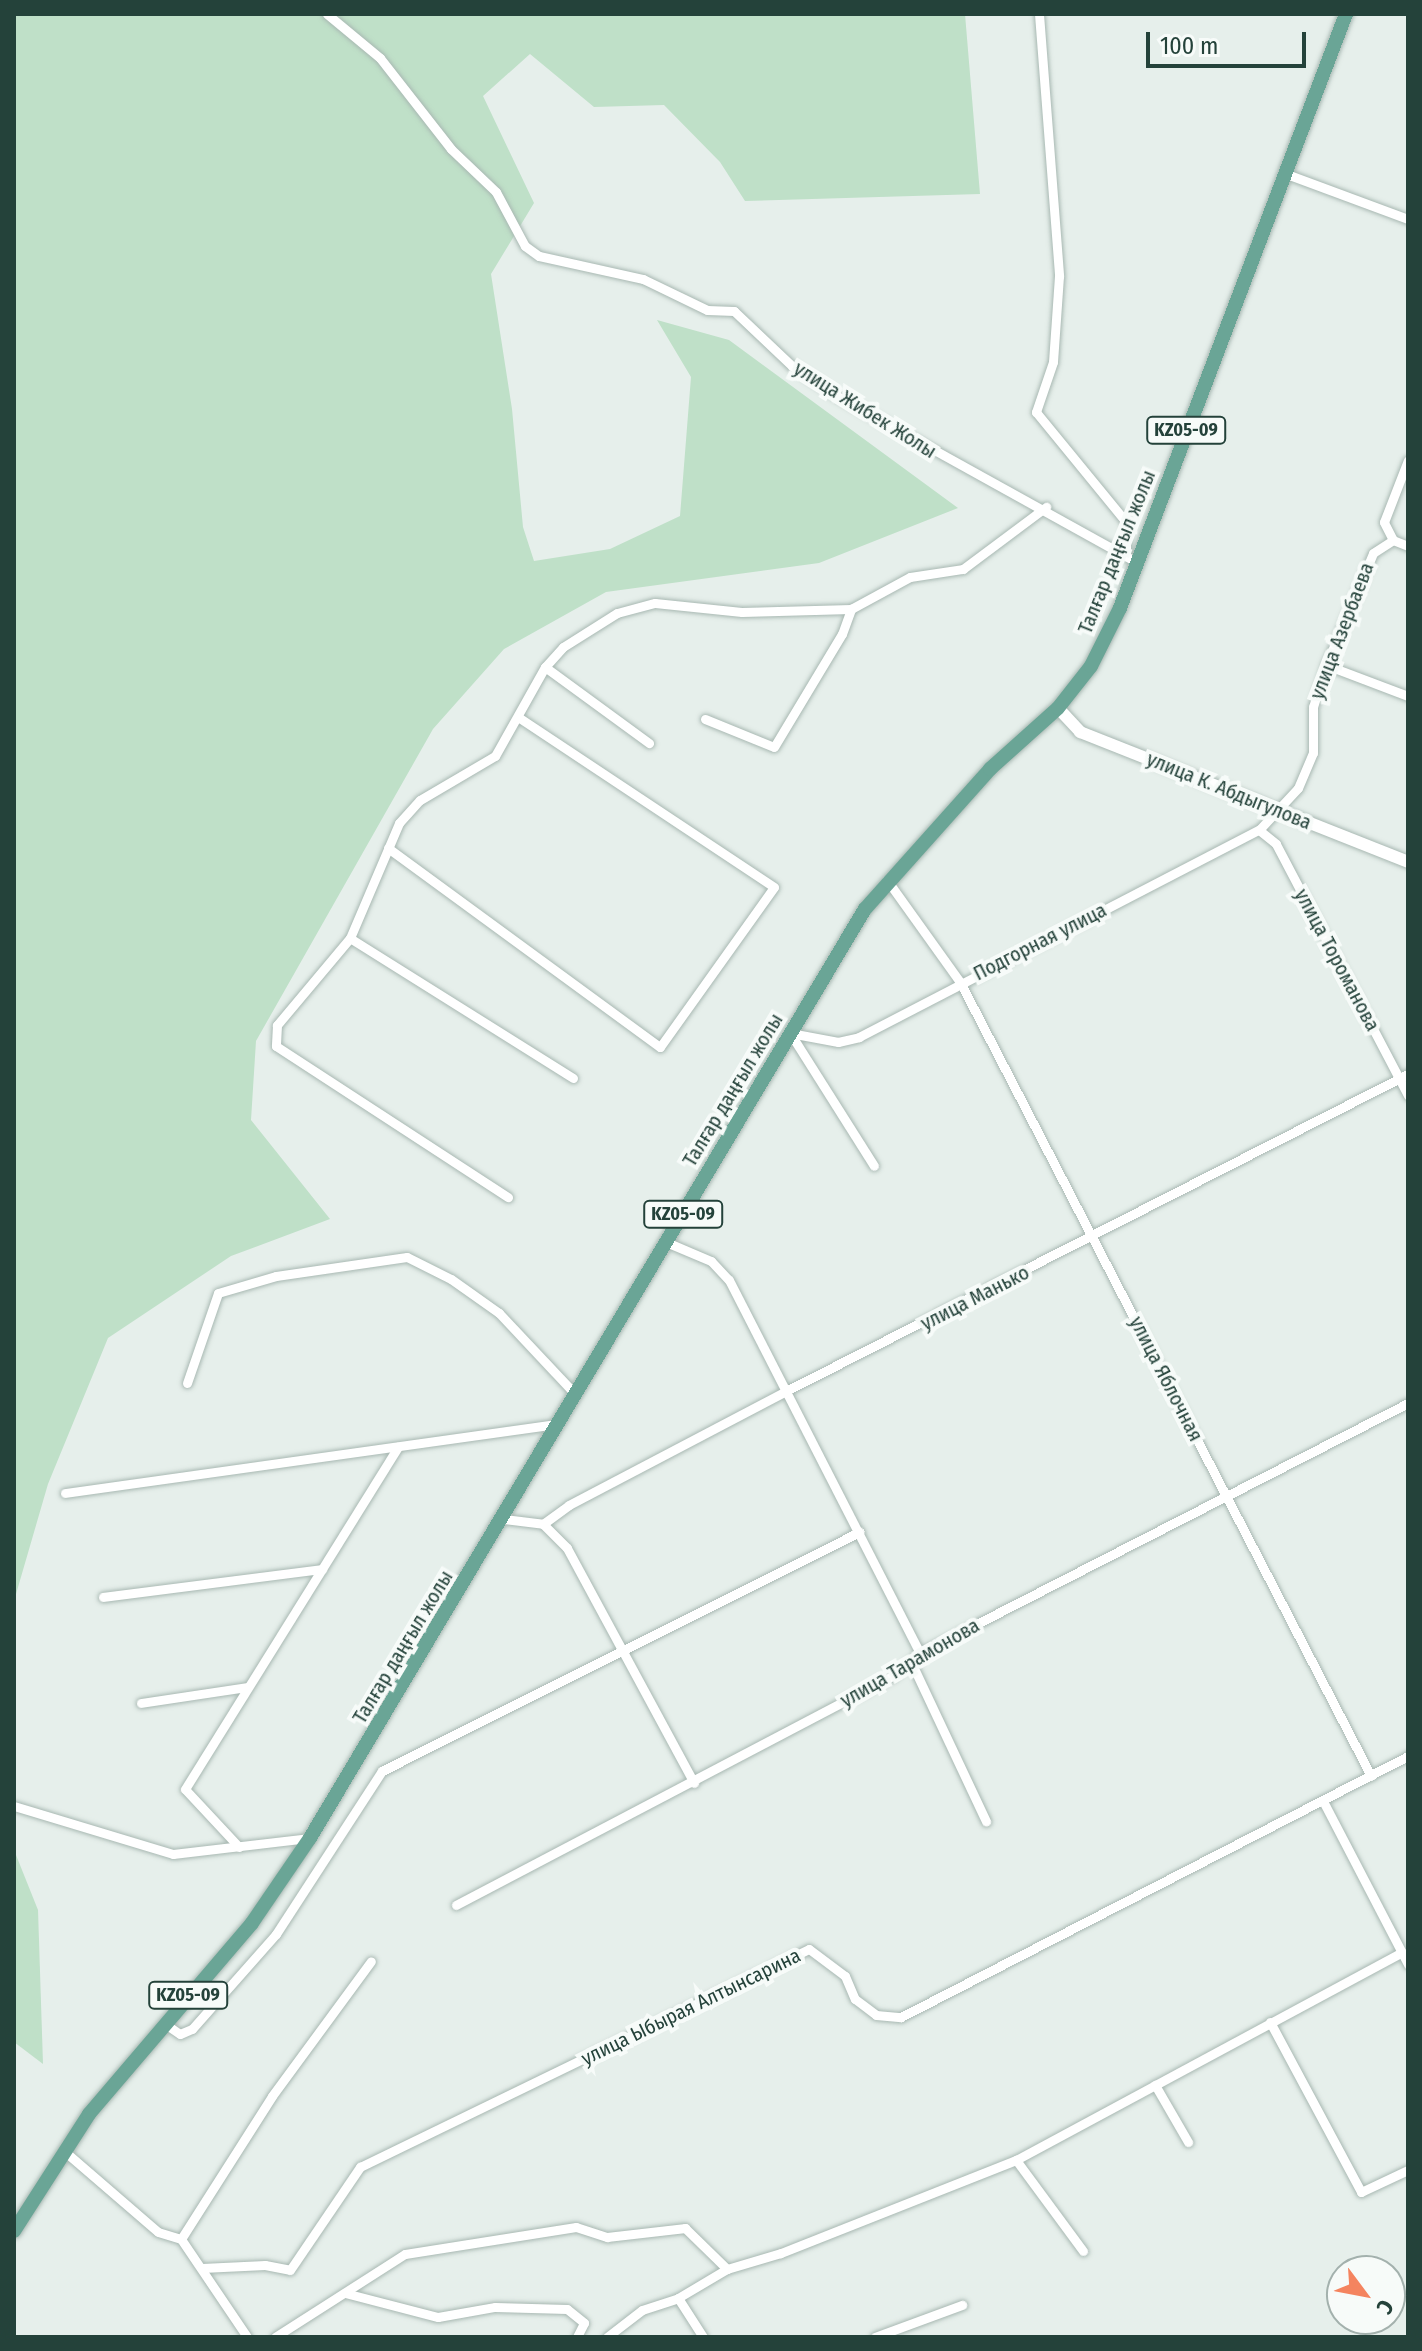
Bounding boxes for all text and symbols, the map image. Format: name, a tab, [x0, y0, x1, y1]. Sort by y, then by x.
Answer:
scale bar	[1150, 16, 1310, 66]
text: 100 m	[1160, 32, 1218, 60]
street label: улица Жибек Жолы	[789, 357, 941, 463]
road number: KZ05-09	[1146, 416, 1226, 444]
street label: Талғар даңғыл жолы	[1073, 467, 1161, 637]
street label: улица Азербаева	[1305, 559, 1379, 703]
street label: улица К. Абдыгулова	[1143, 747, 1315, 835]
street label: улица Тороманова	[1289, 885, 1385, 1035]
street label: Подгорная улица	[969, 898, 1111, 986]
street label: Талғар даңғыл жолы	[678, 1009, 788, 1171]
road number: KZ05-09	[643, 1200, 723, 1228]
street label: улица Манько	[917, 1260, 1033, 1336]
street label: улица Яблочная	[1124, 1313, 1208, 1445]
street label: Талғар даңғыл жолы	[348, 1566, 458, 1728]
street label: улица Тарамонова	[836, 1613, 984, 1713]
street label: улица Ыбырая Алтынсарина	[577, 1943, 805, 2071]
road number: KZ05-09	[148, 1981, 228, 2009]
north arrow	[1326, 2255, 1406, 2335]
text: С	[1371, 2295, 1400, 2319]

